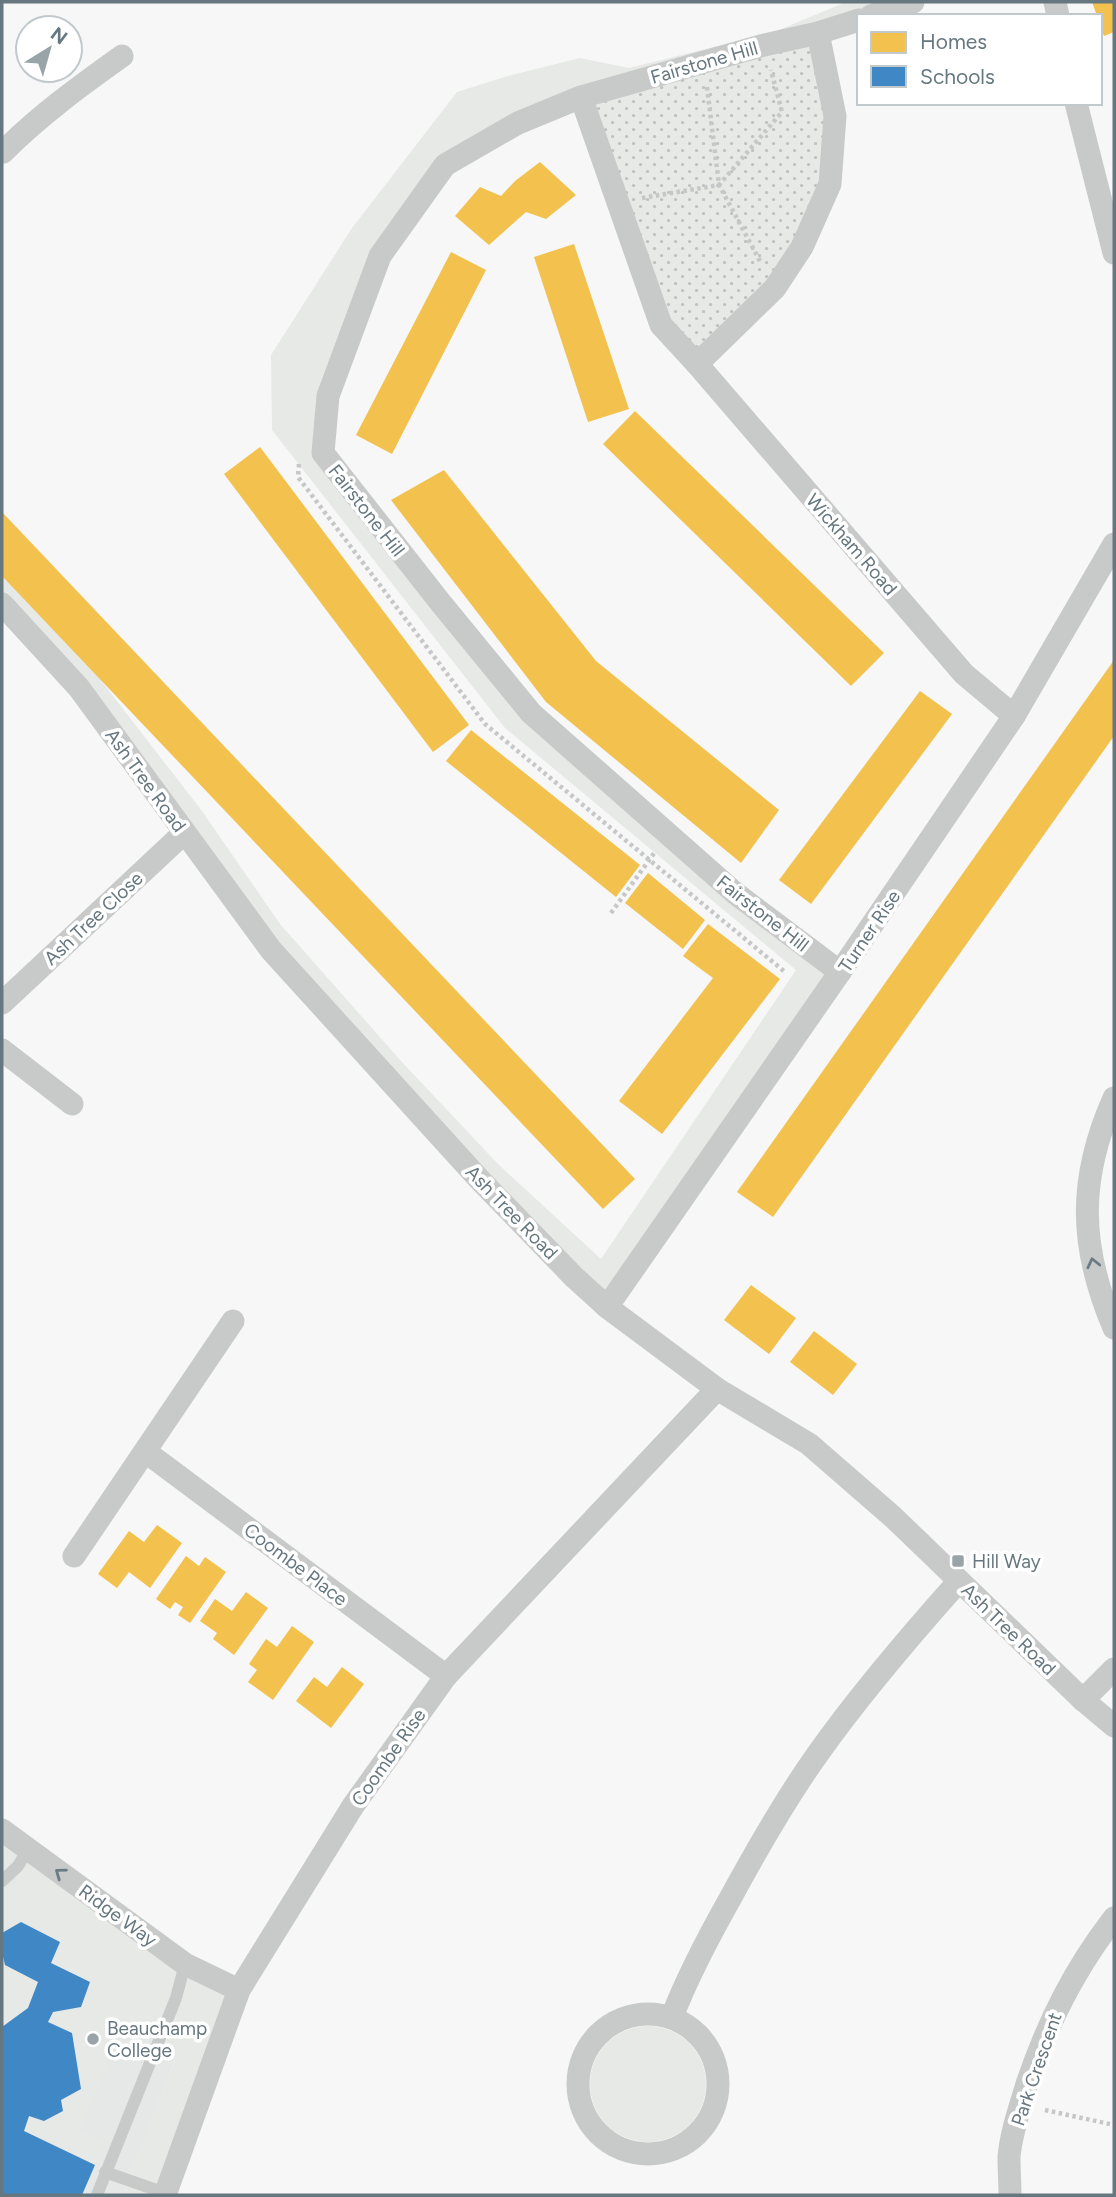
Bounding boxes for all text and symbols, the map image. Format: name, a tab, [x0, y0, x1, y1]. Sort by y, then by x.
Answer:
north arrow	[14, 14, 84, 84]
legend	[857, 14, 1102, 105]
text: N	[46, 22, 72, 49]
text: Homes	[920, 29, 987, 54]
street label: Fairstone Hill	[648, 36, 760, 89]
text: Schools	[920, 64, 995, 89]
street label: Fairstone Hill	[324, 460, 410, 561]
street label: Wickham Road	[801, 489, 902, 600]
street label: Ash Tree Road	[100, 724, 191, 836]
street label: Ash Tree Close	[39, 867, 147, 970]
street label: Fairstone Hill	[712, 870, 813, 956]
street label: Turner Rise	[834, 886, 905, 977]
street label: Ash Tree Road	[461, 1160, 562, 1264]
one-way arrow	[1087, 1257, 1101, 1269]
street label: Coombe Place	[239, 1518, 352, 1611]
place label: Hill Way	[972, 1550, 1041, 1573]
marker: Hill Way	[950, 1553, 966, 1569]
street label: Ash Tree Road	[957, 1579, 1061, 1680]
street label: Coombe Rise	[346, 1704, 430, 1810]
one-way arrow	[55, 1868, 68, 1881]
street label: Ridge Way	[74, 1879, 161, 1951]
street label: Park Crescent	[1006, 2009, 1067, 2129]
place label: Beauchamp College	[107, 2017, 207, 2062]
marker: Beauchamp College	[85, 2031, 101, 2047]

